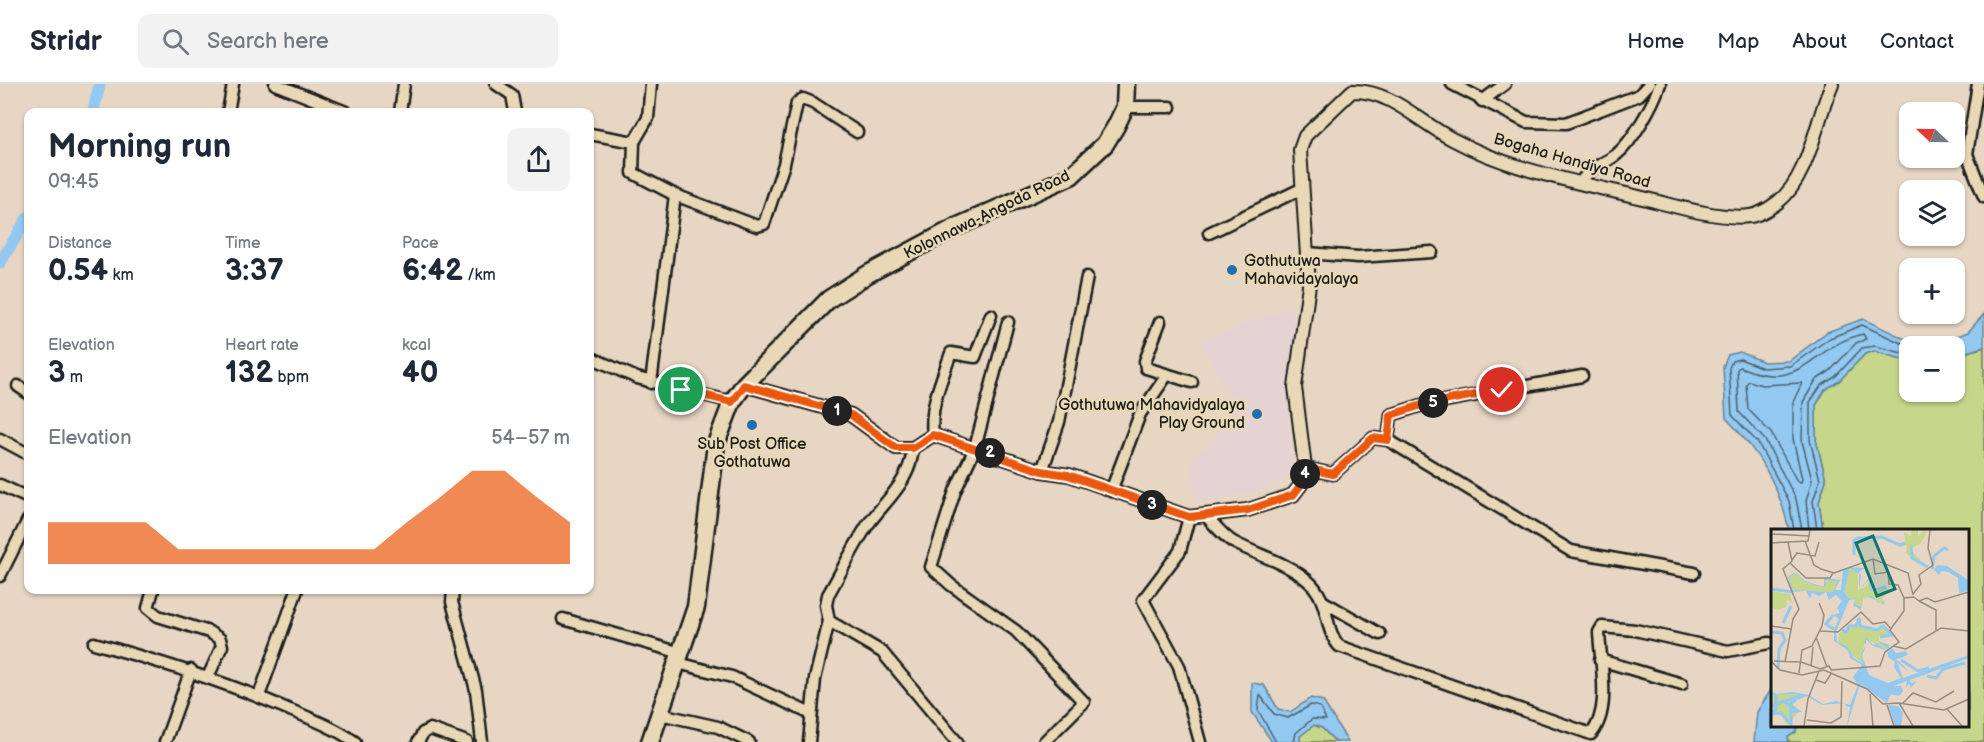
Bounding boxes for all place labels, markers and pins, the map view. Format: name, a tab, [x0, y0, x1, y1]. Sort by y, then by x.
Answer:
place label: Gothutuwa Mahavidayalaya	[1244, 252, 1359, 289]
marker: Gothutuwa Mahavidayalaya	[1225, 263, 1239, 277]
pin	[655, 364, 706, 415]
pin	[1476, 364, 1527, 415]
pin: 5	[1418, 388, 1448, 418]
pin: 1	[822, 396, 852, 426]
place label: Gothutuwa Mahavidyalaya Play Ground	[1058, 396, 1245, 433]
marker: Gothutuwa Mahavidyalaya Play Ground	[1250, 407, 1264, 421]
marker: Sub Post Office Gothatuwa	[745, 418, 759, 432]
place label: Sub Post Office Gothatuwa	[697, 435, 807, 472]
pin: 2	[975, 438, 1005, 468]
pin: 4	[1290, 459, 1320, 489]
pin: 3	[1137, 490, 1167, 520]

